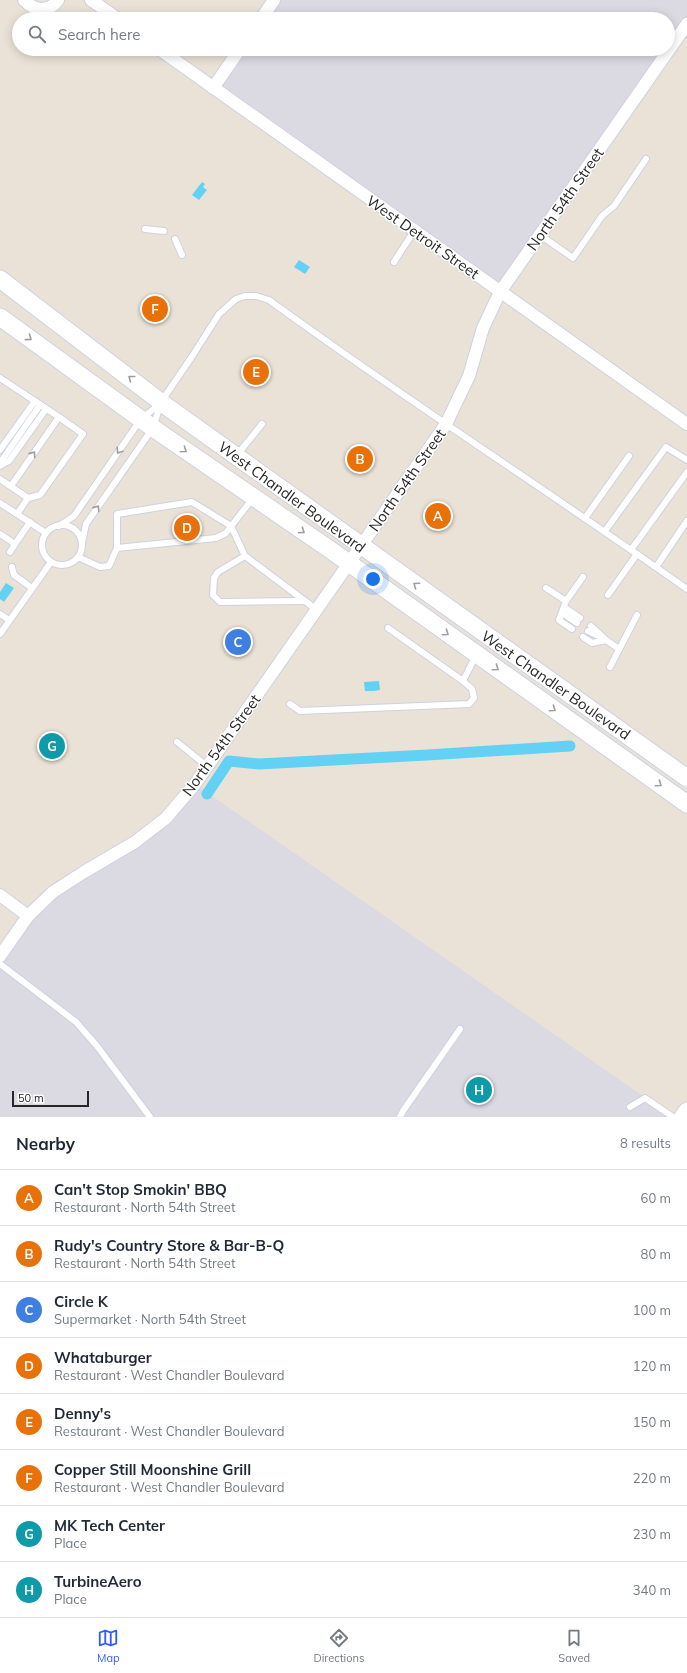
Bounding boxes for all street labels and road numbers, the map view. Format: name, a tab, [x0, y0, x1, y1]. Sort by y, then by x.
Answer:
street label: North 54th Street	[523, 144, 607, 254]
street label: West Detroit Street	[363, 191, 483, 283]
street label: North 54th Street	[365, 425, 449, 535]
street label: West Chandler Boulevard	[215, 438, 369, 556]
street label: West Chandler Boulevard	[478, 626, 634, 744]
street label: North 54th Street	[178, 690, 264, 800]

